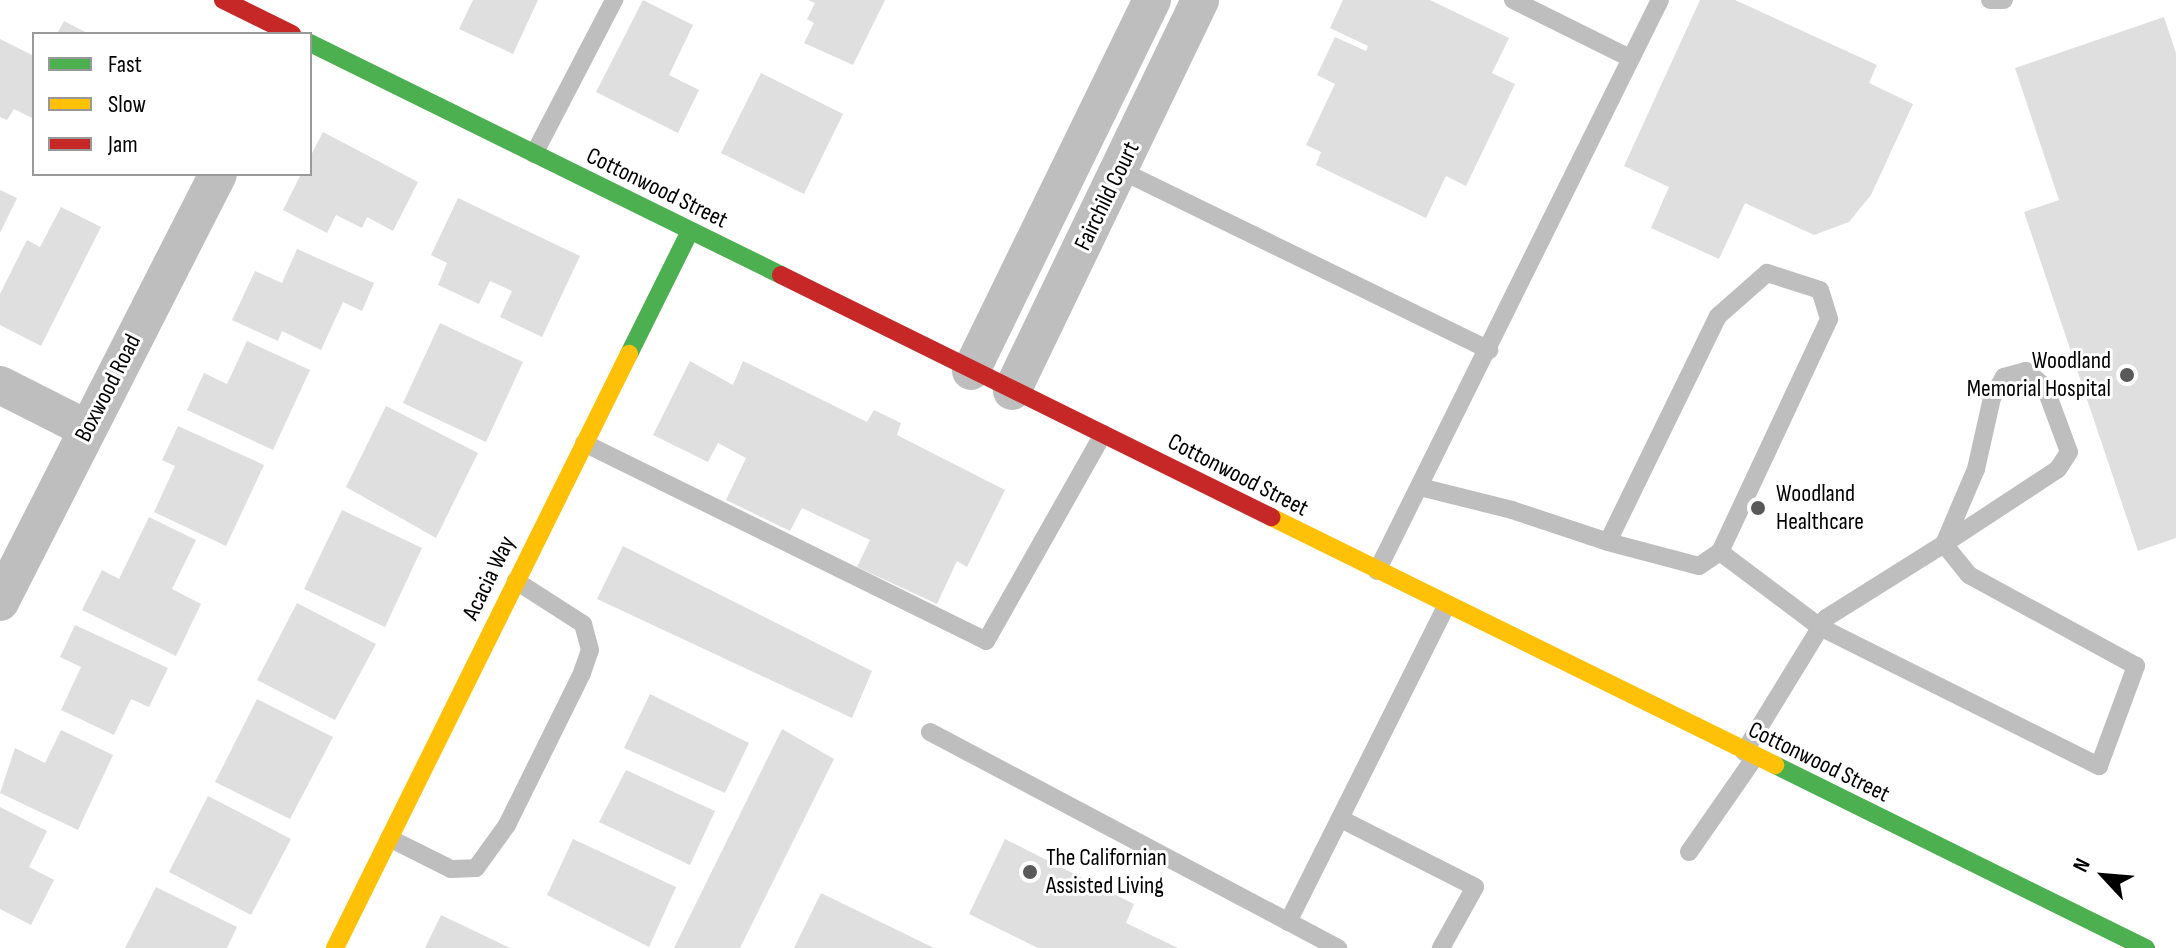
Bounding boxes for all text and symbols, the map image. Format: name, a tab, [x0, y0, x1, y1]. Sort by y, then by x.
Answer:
legend	[32, 32, 312, 176]
text: Fast	[108, 50, 142, 79]
text: Slow	[108, 90, 146, 119]
text: Jam	[108, 130, 138, 159]
street label: Fairchild Court	[1068, 137, 1146, 255]
street label: Cottonwood Street	[582, 141, 732, 235]
street label: Boxwood Road	[69, 330, 147, 446]
place label: Woodland Memorial Hospital	[1967, 347, 2111, 403]
marker: Woodland Memorial Hospital	[2118, 366, 2136, 384]
street label: Cottonwood Street	[1163, 427, 1313, 523]
place label: Woodland Healthcare	[1776, 480, 1864, 536]
marker: Woodland Healthcare	[1747, 497, 1769, 519]
street label: Acacia Way	[456, 531, 522, 625]
street label: Cottonwood Street	[1744, 715, 1894, 809]
north arrow	[2064, 836, 2144, 916]
place label: The Californian Assisted Living	[1046, 844, 1167, 900]
text: N	[2067, 854, 2097, 876]
marker: The Californian Assisted Living	[1021, 863, 1039, 881]

